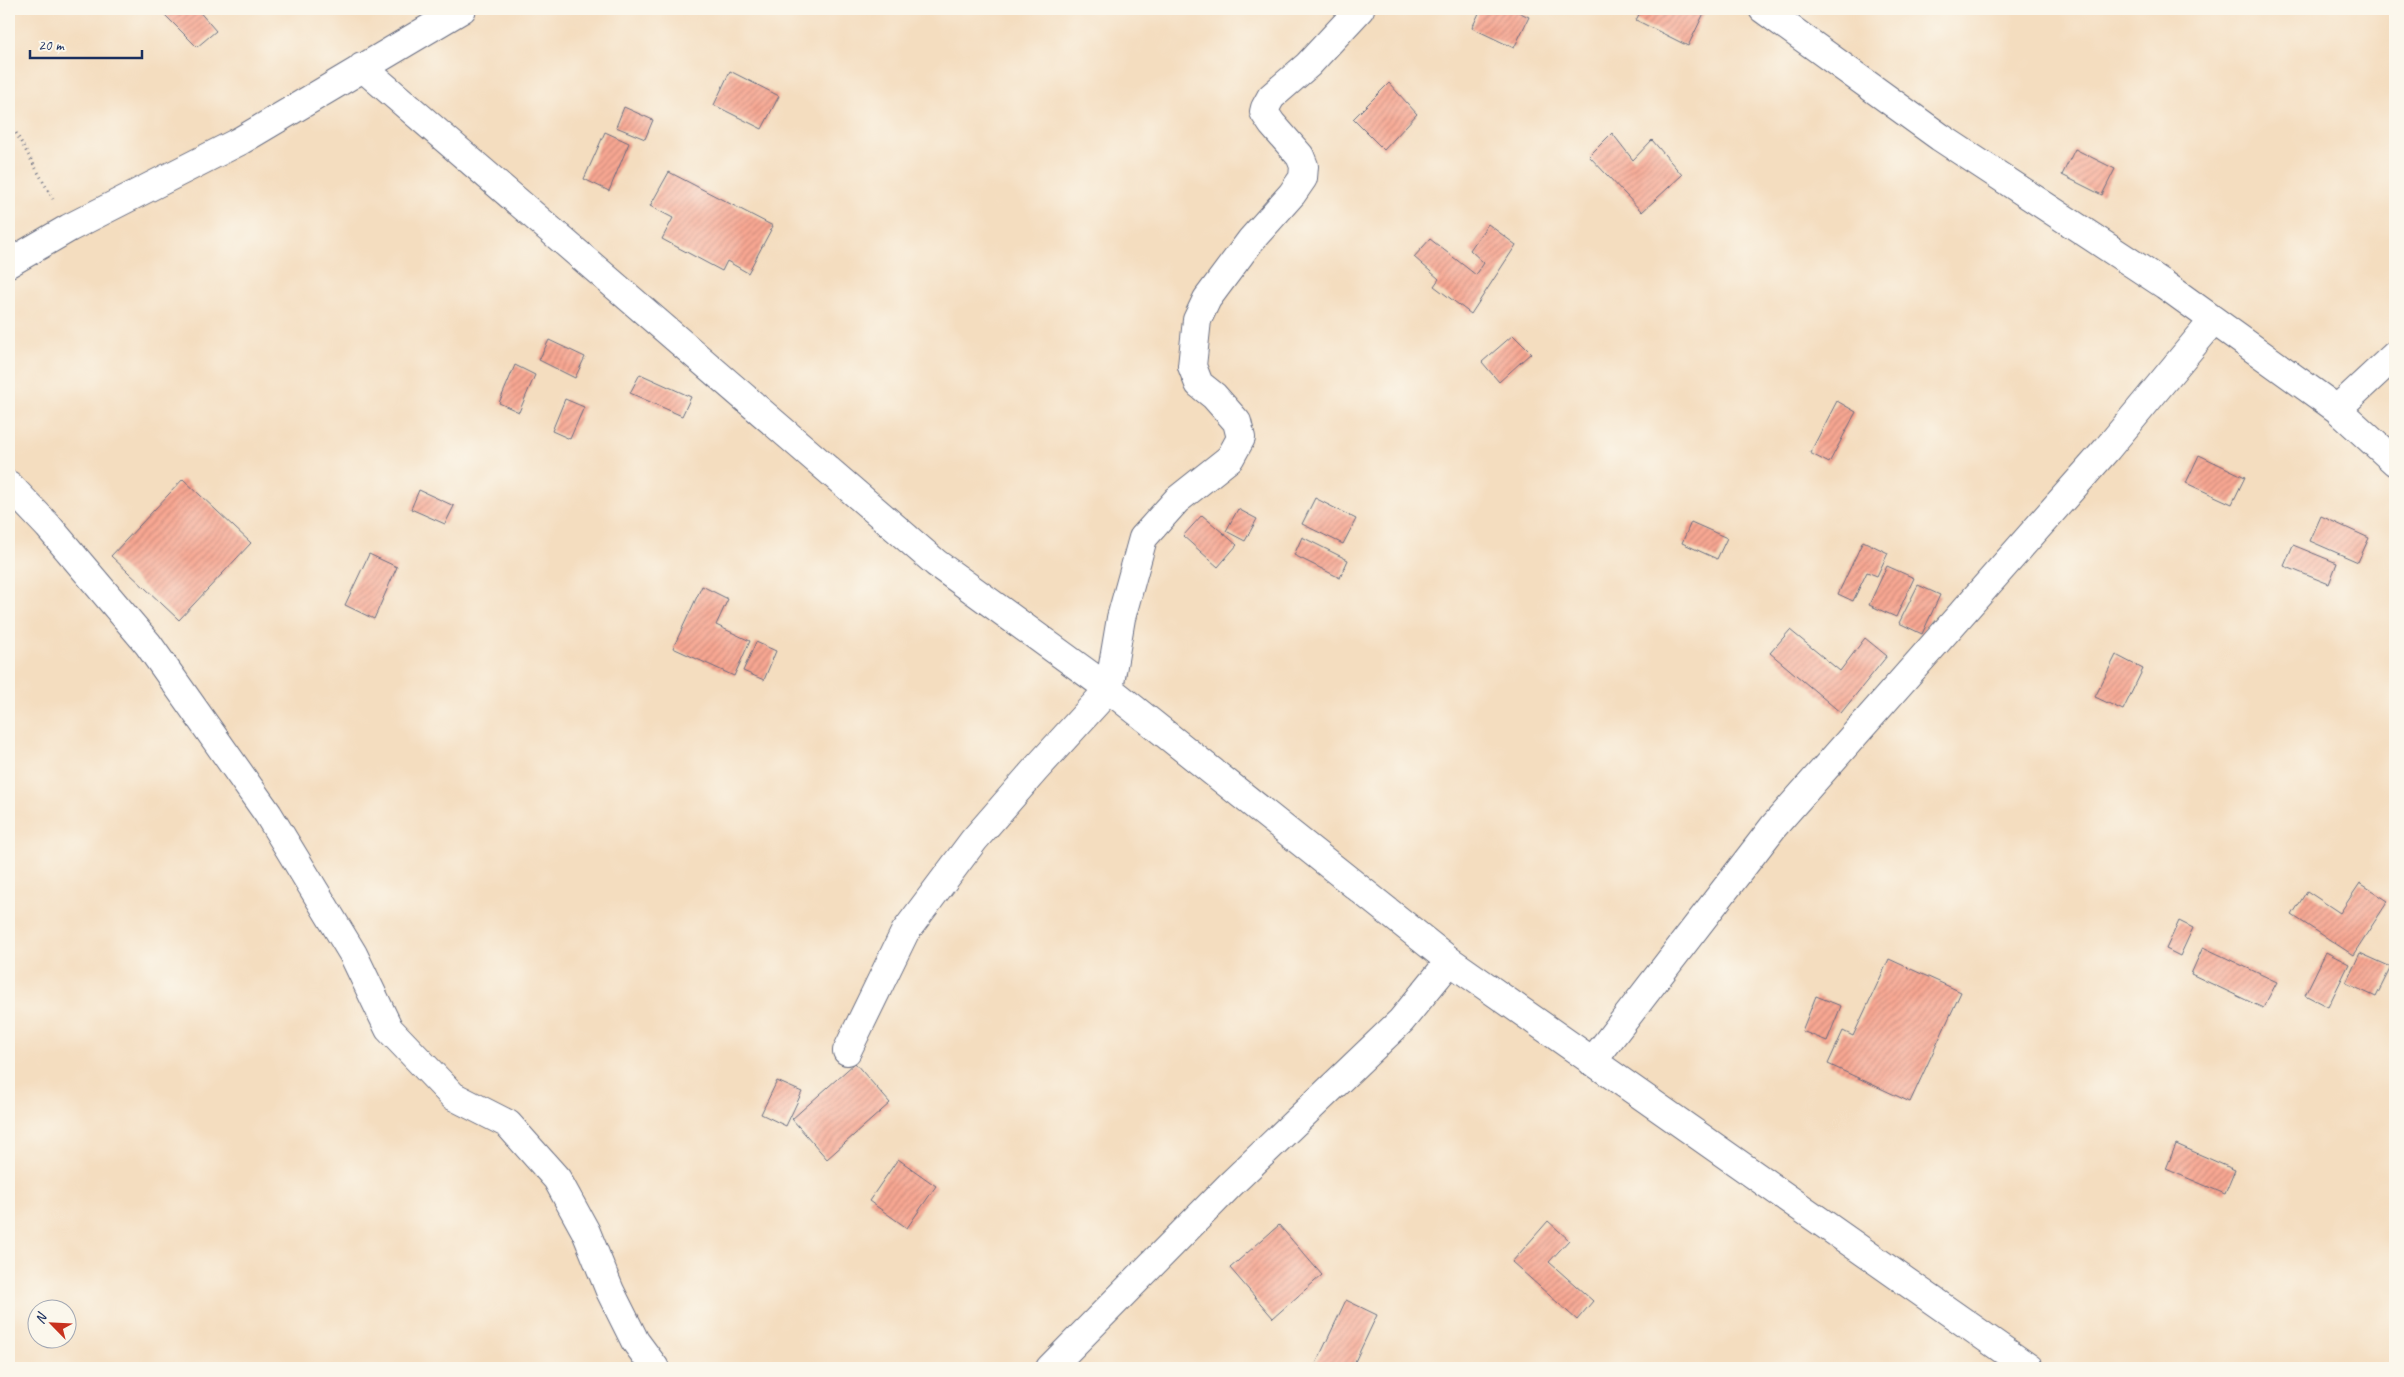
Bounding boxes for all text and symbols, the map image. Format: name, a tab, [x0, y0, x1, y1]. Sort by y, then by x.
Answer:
scale bar	[30, 28, 142, 60]
text: 20 m	[38, 36, 65, 55]
north arrow	[28, 1300, 78, 1350]
text: N	[31, 1309, 51, 1326]

